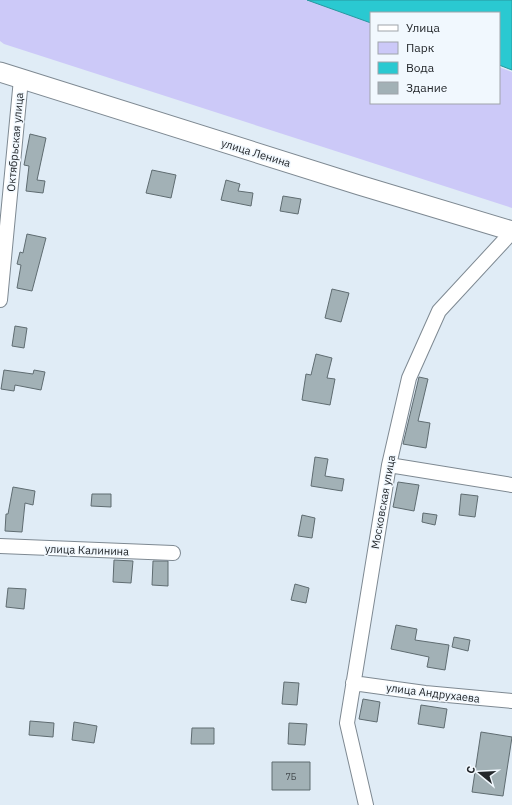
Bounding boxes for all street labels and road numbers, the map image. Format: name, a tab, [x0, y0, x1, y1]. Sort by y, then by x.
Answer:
street label: Октябрьская улица	[4, 92, 26, 192]
street label: улица Ленина	[220, 136, 293, 170]
street label: Московская улица	[368, 454, 398, 550]
street label: улица Калинина	[45, 542, 129, 558]
street label: улица Андрухаева	[385, 680, 481, 706]

